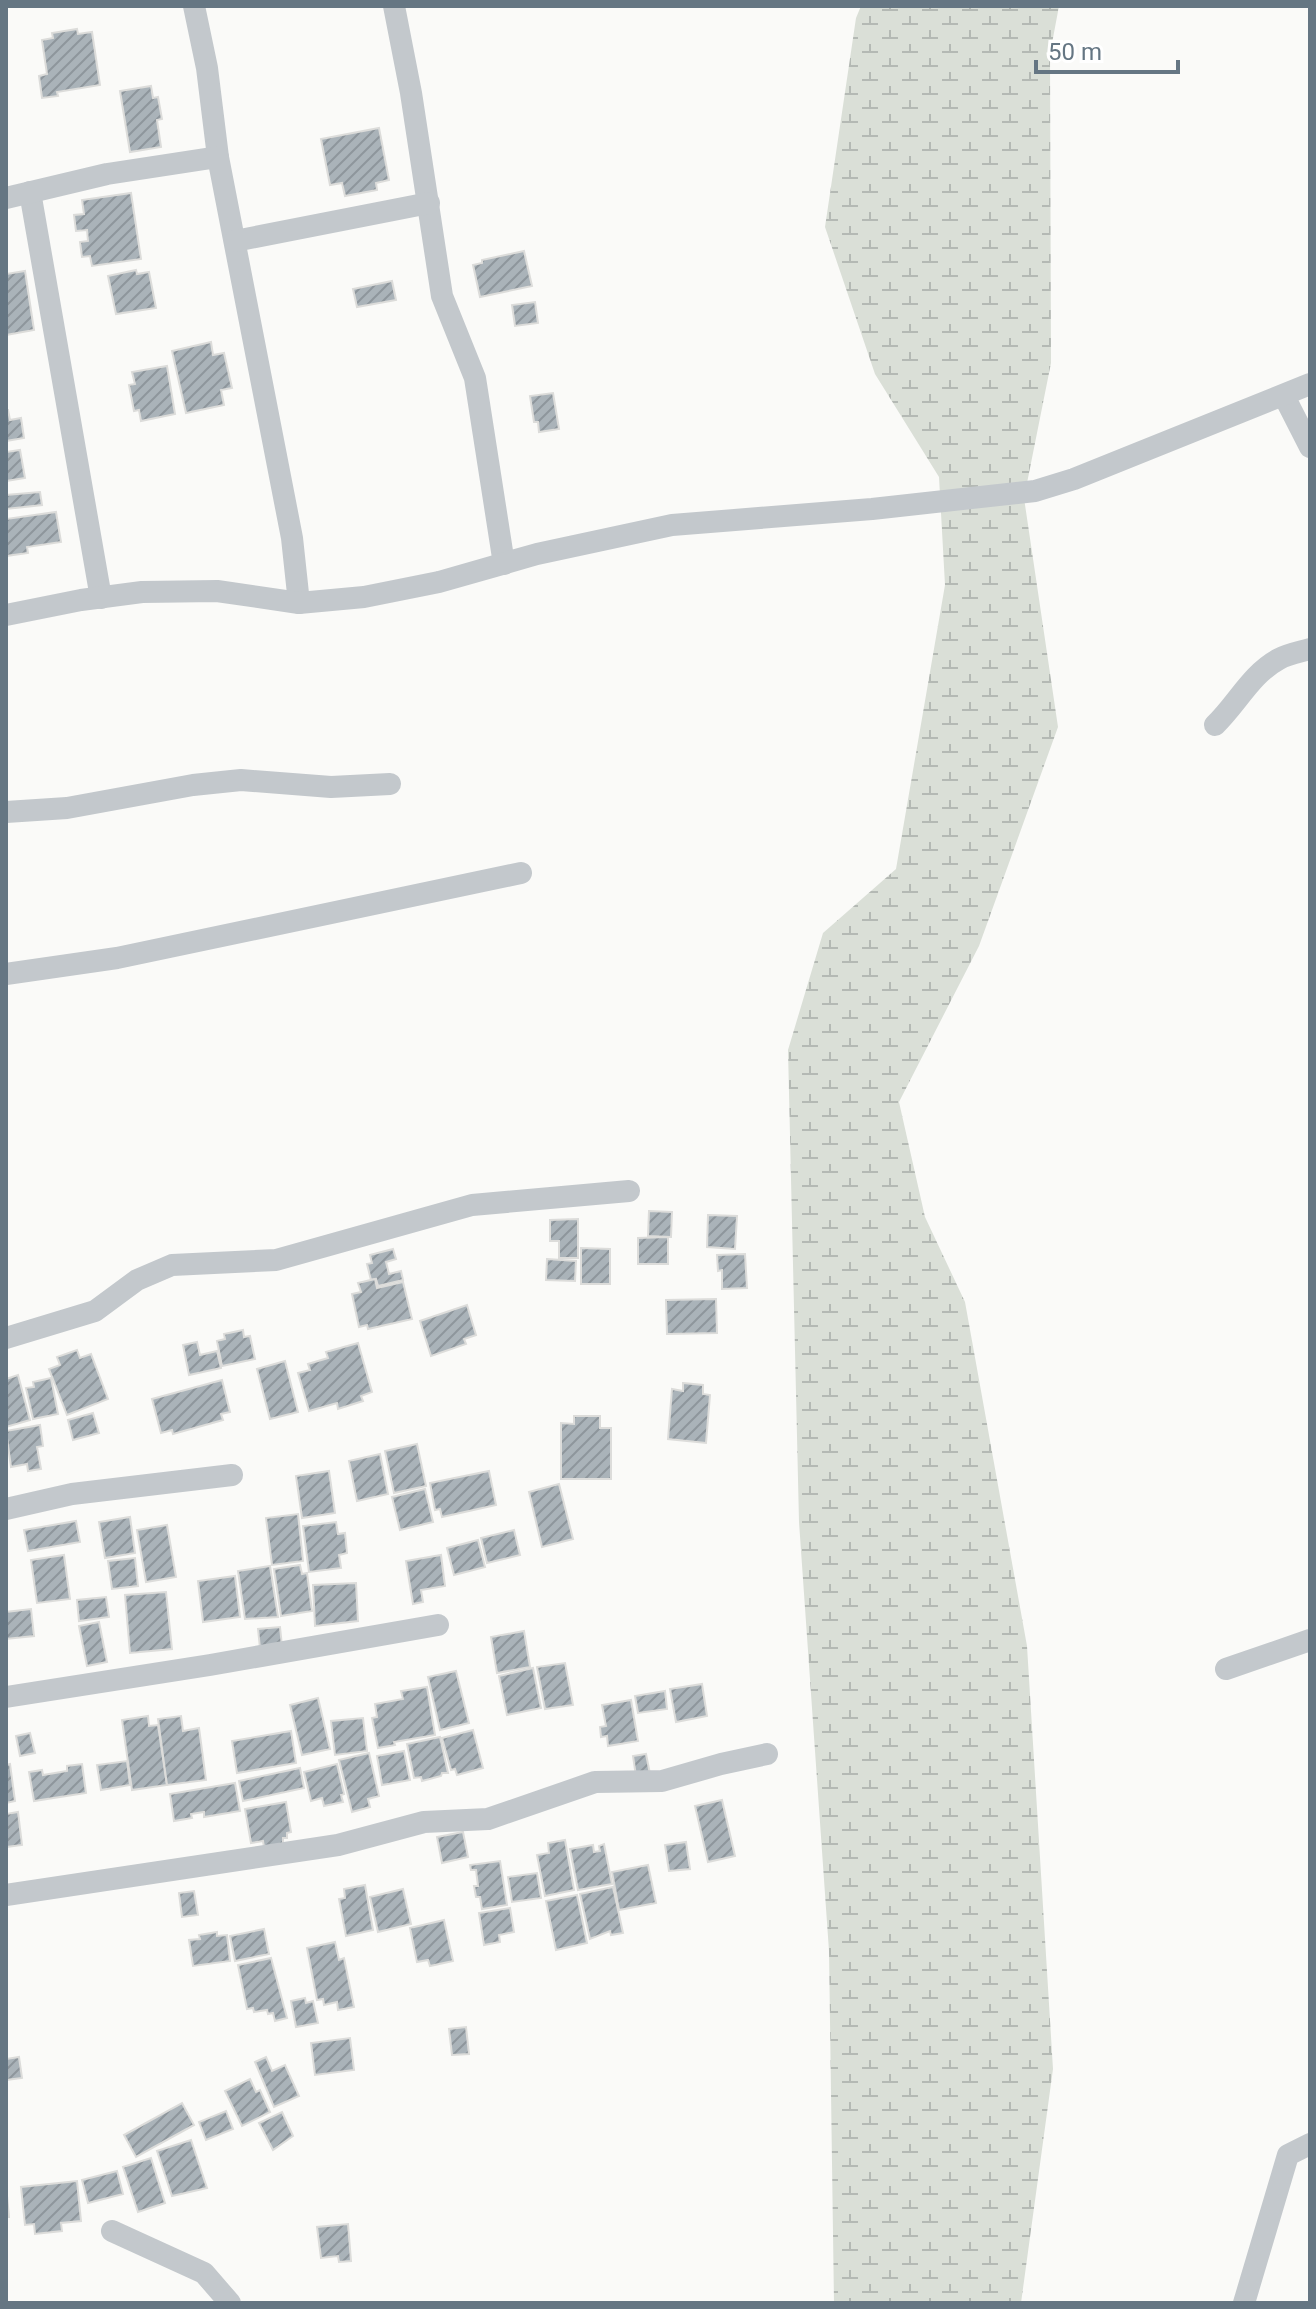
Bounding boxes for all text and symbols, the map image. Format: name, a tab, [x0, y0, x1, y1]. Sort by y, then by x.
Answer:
scale bar	[1036, 24, 1178, 74]
text: 50 m	[1048, 38, 1102, 66]

